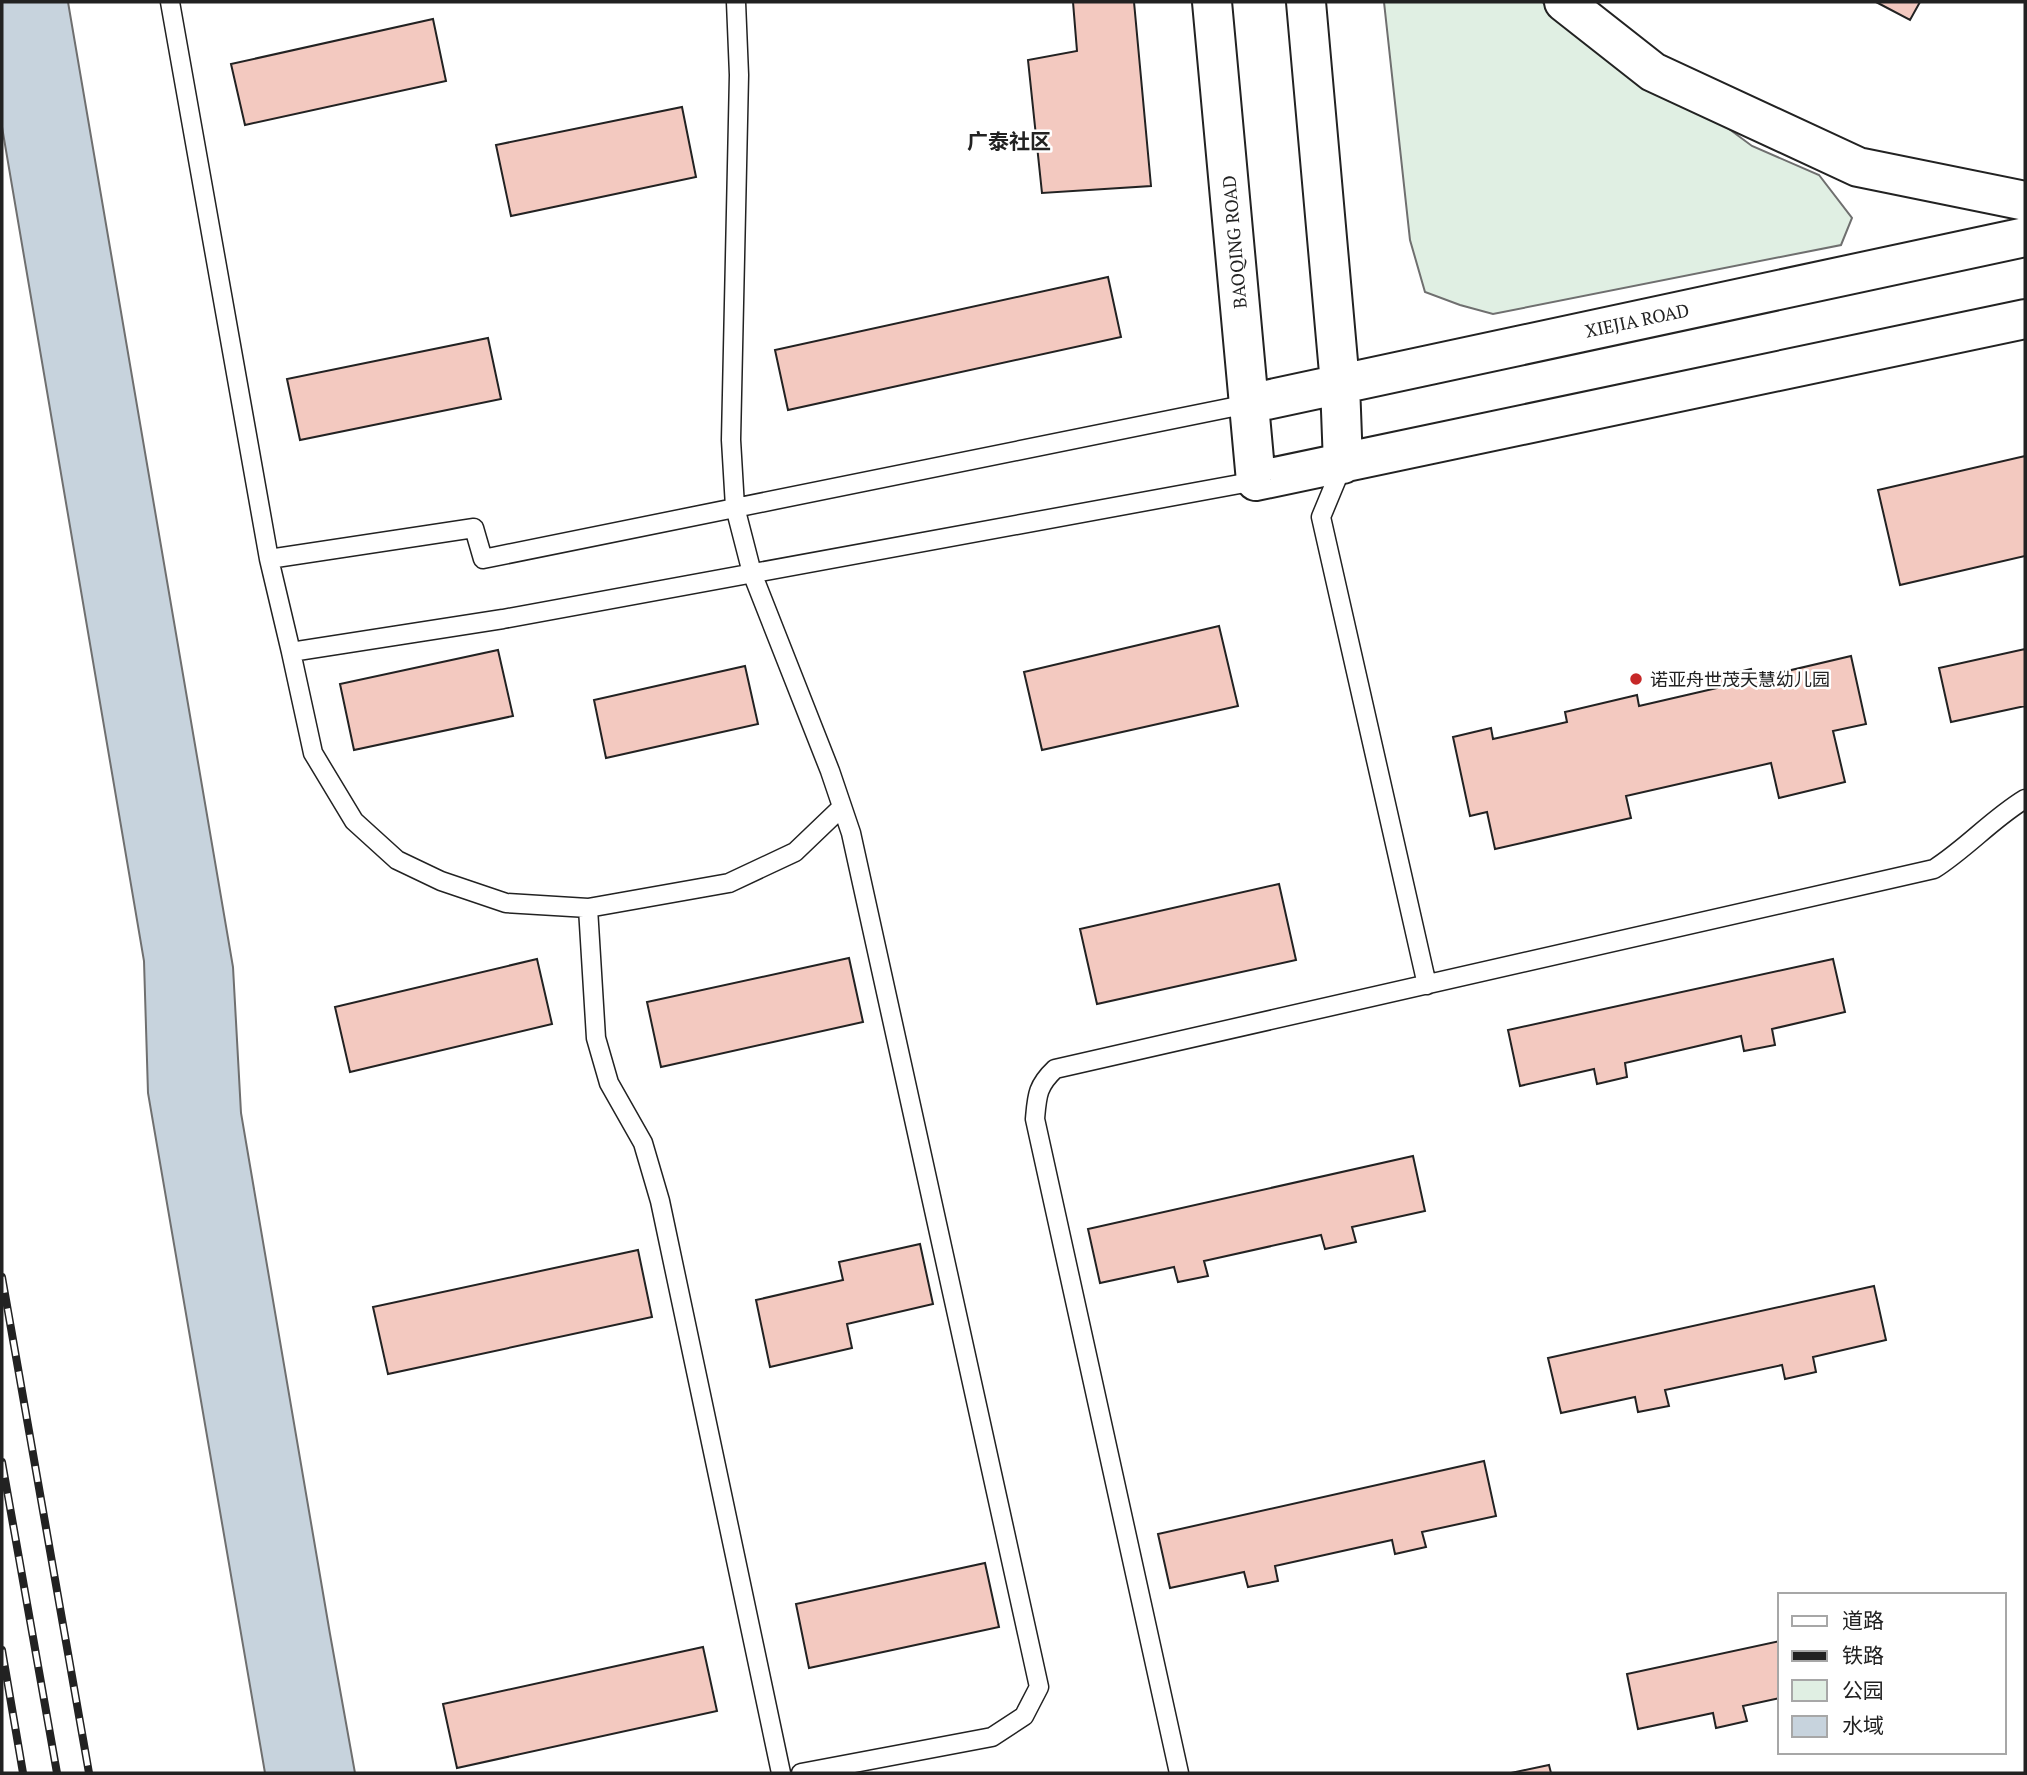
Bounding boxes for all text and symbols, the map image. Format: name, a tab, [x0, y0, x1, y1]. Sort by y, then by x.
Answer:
district label: 广泰社区	[967, 127, 1051, 155]
street label: BAOQING ROAD	[1216, 174, 1252, 310]
street label: XIEJIA ROAD	[1583, 297, 1691, 343]
place label: 诺亚舟世茂天慧幼儿园	[1650, 667, 1830, 691]
marker: 诺亚舟世茂天慧幼儿园	[1628, 671, 1644, 687]
legend	[1778, 1593, 2006, 1754]
text: 道路	[1842, 1606, 1884, 1634]
text: 铁路	[1842, 1641, 1884, 1669]
text: 公园	[1842, 1676, 1884, 1704]
text: 水域	[1842, 1711, 1884, 1739]

